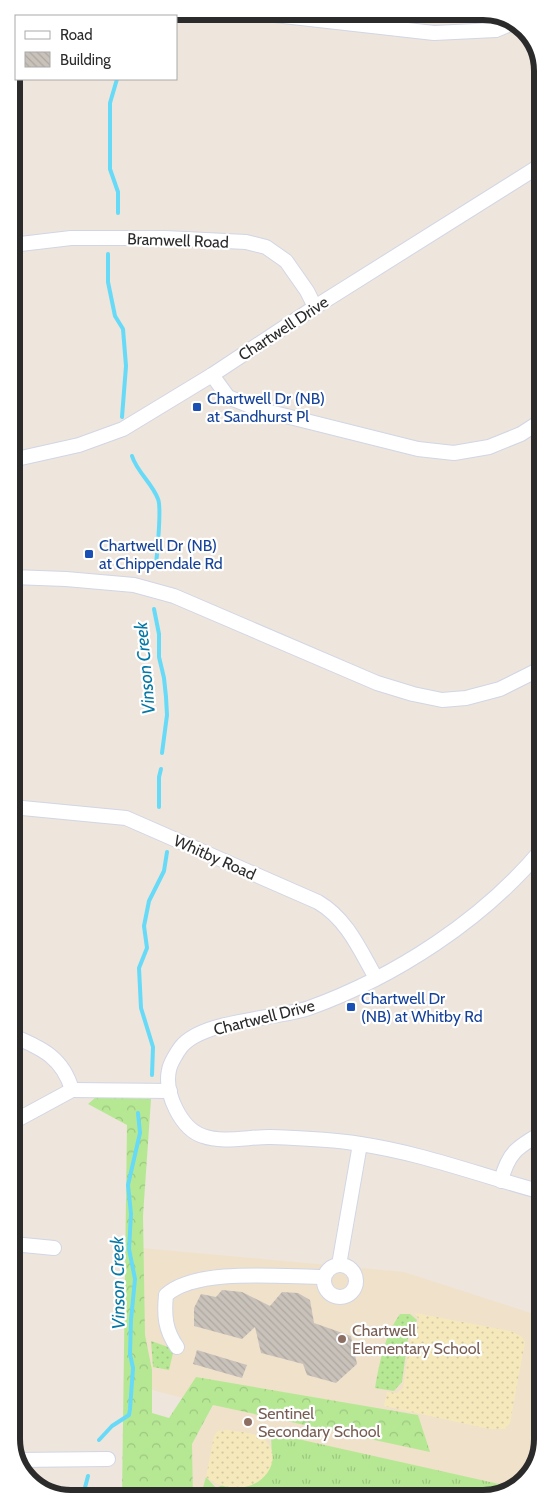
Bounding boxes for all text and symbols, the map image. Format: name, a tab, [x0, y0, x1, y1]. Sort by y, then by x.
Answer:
legend	[15, 15, 178, 80]
text: Road	[60, 26, 93, 44]
text: Building	[60, 51, 111, 69]
street label: Bramwell Road	[127, 229, 229, 252]
street label: Chartwell Drive	[235, 292, 332, 365]
place label: Chartwell Dr (NB) at Sandhurst Pl	[207, 389, 325, 426]
marker: Chartwell Dr (NB) at Sandhurst Pl	[191, 401, 203, 413]
place label: Chartwell Dr (NB) at Chippendale Rd	[99, 536, 223, 573]
marker: Chartwell Dr (NB) at Chippendale Rd	[83, 548, 95, 560]
water label: Vinson Creek	[130, 620, 160, 715]
street label: Whitby Road	[171, 831, 259, 884]
place label: Chartwell Dr (NB) at Whitby Rd	[361, 989, 483, 1026]
street label: Chartwell Drive	[212, 996, 317, 1039]
marker: Chartwell Dr (NB) at Whitby Rd	[345, 1001, 357, 1013]
water label: Vinson Creek	[106, 1235, 130, 1330]
place label: Chartwell Elementary School	[352, 1321, 480, 1358]
marker: Chartwell Elementary School	[336, 1333, 348, 1345]
place label: Sentinel Secondary School	[258, 1404, 381, 1441]
marker: Sentinel Secondary School	[242, 1416, 254, 1428]

